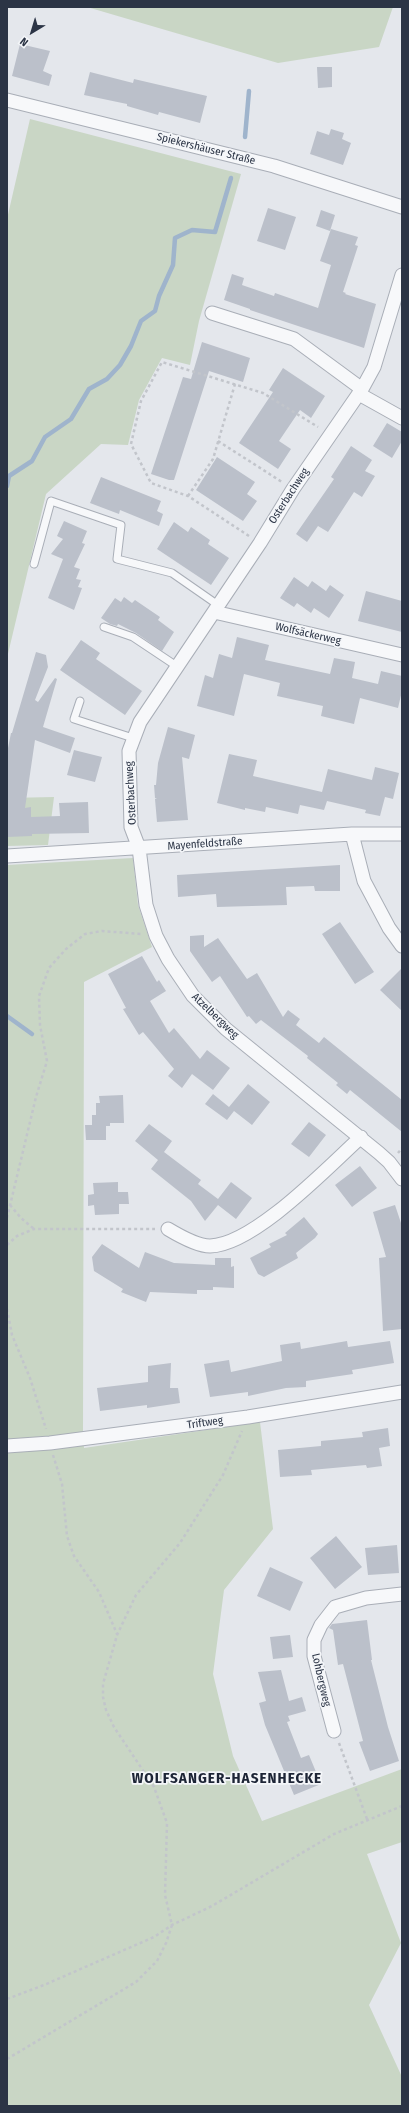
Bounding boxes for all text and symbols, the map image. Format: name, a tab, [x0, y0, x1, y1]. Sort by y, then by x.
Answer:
north arrow	[12, 12, 52, 52]
text: N	[18, 35, 31, 49]
street label: Spiekershäuser Straße	[155, 130, 257, 168]
street label: Osterbachweg	[266, 466, 312, 526]
street label: Wolfsäckerweg	[274, 620, 342, 648]
street label: Osterbachweg	[123, 761, 139, 825]
street label: Mayenfeldstraße	[167, 835, 243, 853]
street label: Atzelbergweg	[189, 990, 241, 1042]
street label: Triftweg	[186, 1414, 224, 1432]
street label: Lohbergweg	[308, 1652, 334, 1708]
district label: WOLFSANGER-HASENHECKE	[132, 1770, 322, 1788]

